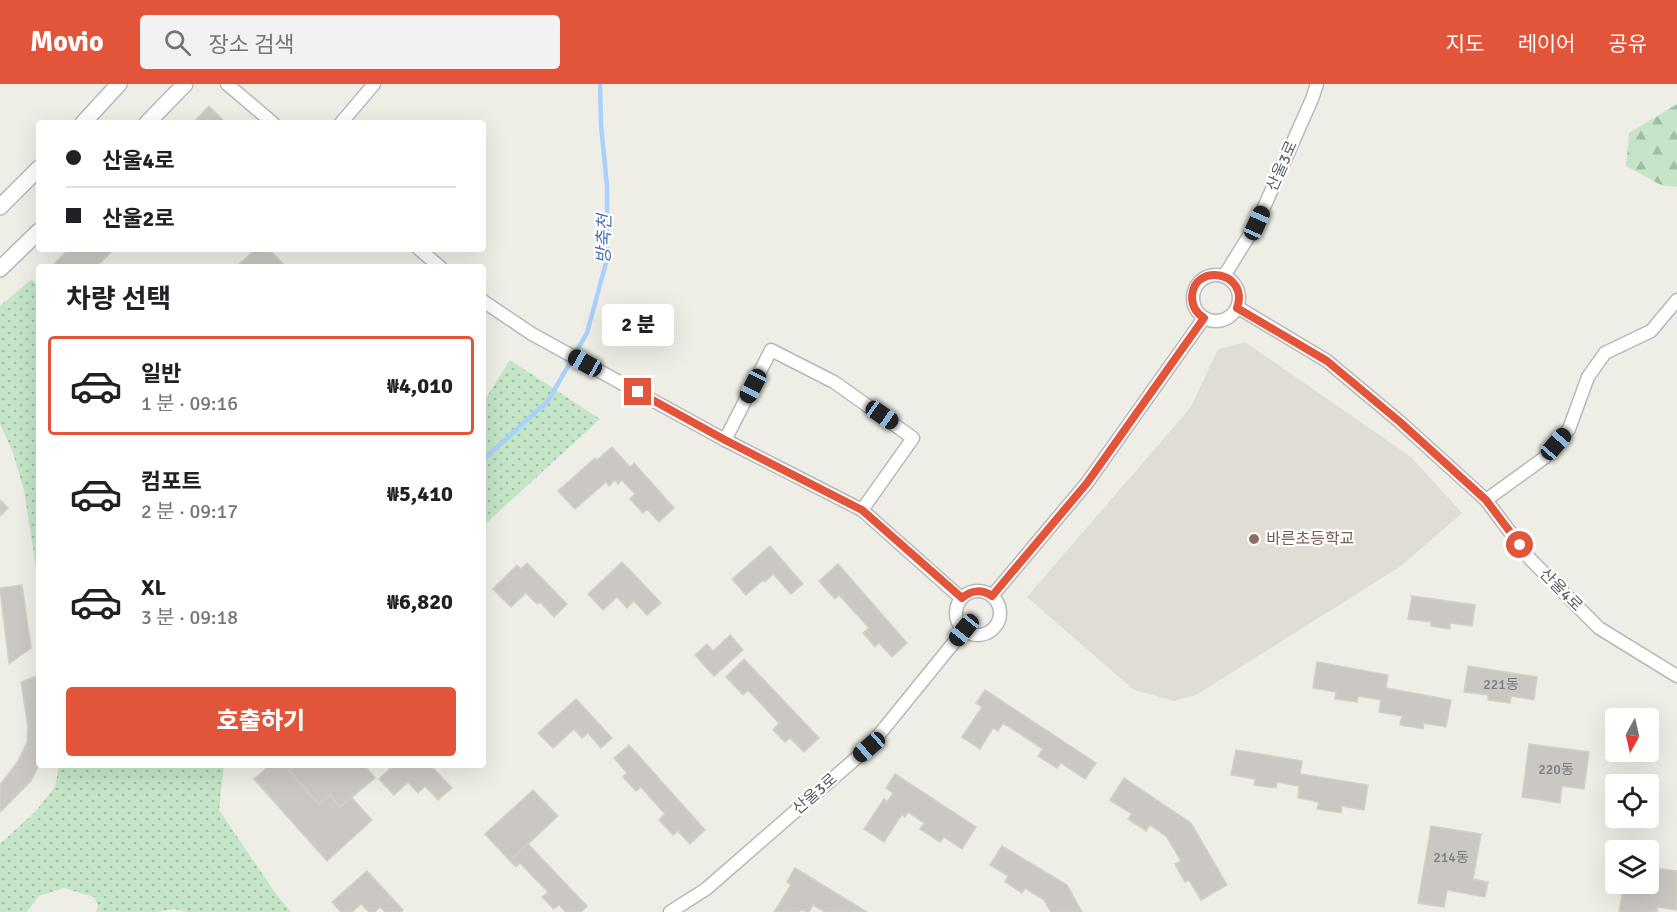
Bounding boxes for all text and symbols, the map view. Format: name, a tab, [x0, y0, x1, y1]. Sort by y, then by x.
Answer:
search box	[140, 15, 560, 69]
text: Movio	[30, 25, 104, 59]
icon: search	[161, 26, 194, 59]
text: 장소 검색	[209, 31, 294, 58]
text: 지도	[1446, 31, 1484, 57]
text: 레이어	[1517, 31, 1575, 57]
text: 공유	[1608, 31, 1647, 57]
street label: 산울3로	[1262, 138, 1302, 194]
text: 산울4로	[102, 147, 175, 174]
car	[1241, 203, 1273, 243]
text: 산울2로	[102, 205, 175, 232]
water label: 방축천	[593, 212, 615, 264]
text: 차량 선택	[66, 283, 171, 316]
callout: 2 분	[602, 305, 674, 347]
text: 2 분	[621, 312, 655, 337]
car	[565, 346, 605, 380]
icon: car	[69, 359, 123, 413]
text: 일반	[141, 360, 181, 387]
car	[737, 366, 769, 406]
text: ₩4,010	[387, 372, 453, 399]
route end	[624, 378, 651, 405]
text: 1 분 · 09:16	[141, 391, 238, 416]
car	[862, 397, 902, 433]
car	[1537, 425, 1575, 463]
icon: car	[69, 467, 123, 521]
text: 컴포트	[141, 468, 202, 495]
text: ₩5,410	[387, 480, 453, 507]
text: 2 분 · 09:17	[141, 499, 238, 524]
place label: 바른초등학교	[1266, 529, 1354, 549]
route start	[1506, 531, 1533, 558]
marker: 바른초등학교	[1247, 532, 1261, 546]
street label: 산울4로	[1535, 564, 1587, 616]
text: XL	[141, 574, 166, 601]
icon: car	[69, 575, 123, 629]
text: ₩6,820	[387, 588, 453, 615]
text: 3 분 · 09:18	[141, 605, 238, 630]
car	[946, 610, 982, 650]
house number: 221동	[1483, 676, 1519, 693]
button: 호출하기	[66, 687, 456, 756]
north arrow	[1605, 708, 1659, 762]
map controls	[1605, 708, 1659, 894]
car	[850, 728, 888, 766]
house number: 220동	[1538, 761, 1574, 778]
street label: 산울3로	[789, 769, 842, 819]
button: locate	[1605, 774, 1659, 828]
button: layers	[1605, 840, 1659, 894]
house number: 214동	[1433, 849, 1469, 866]

